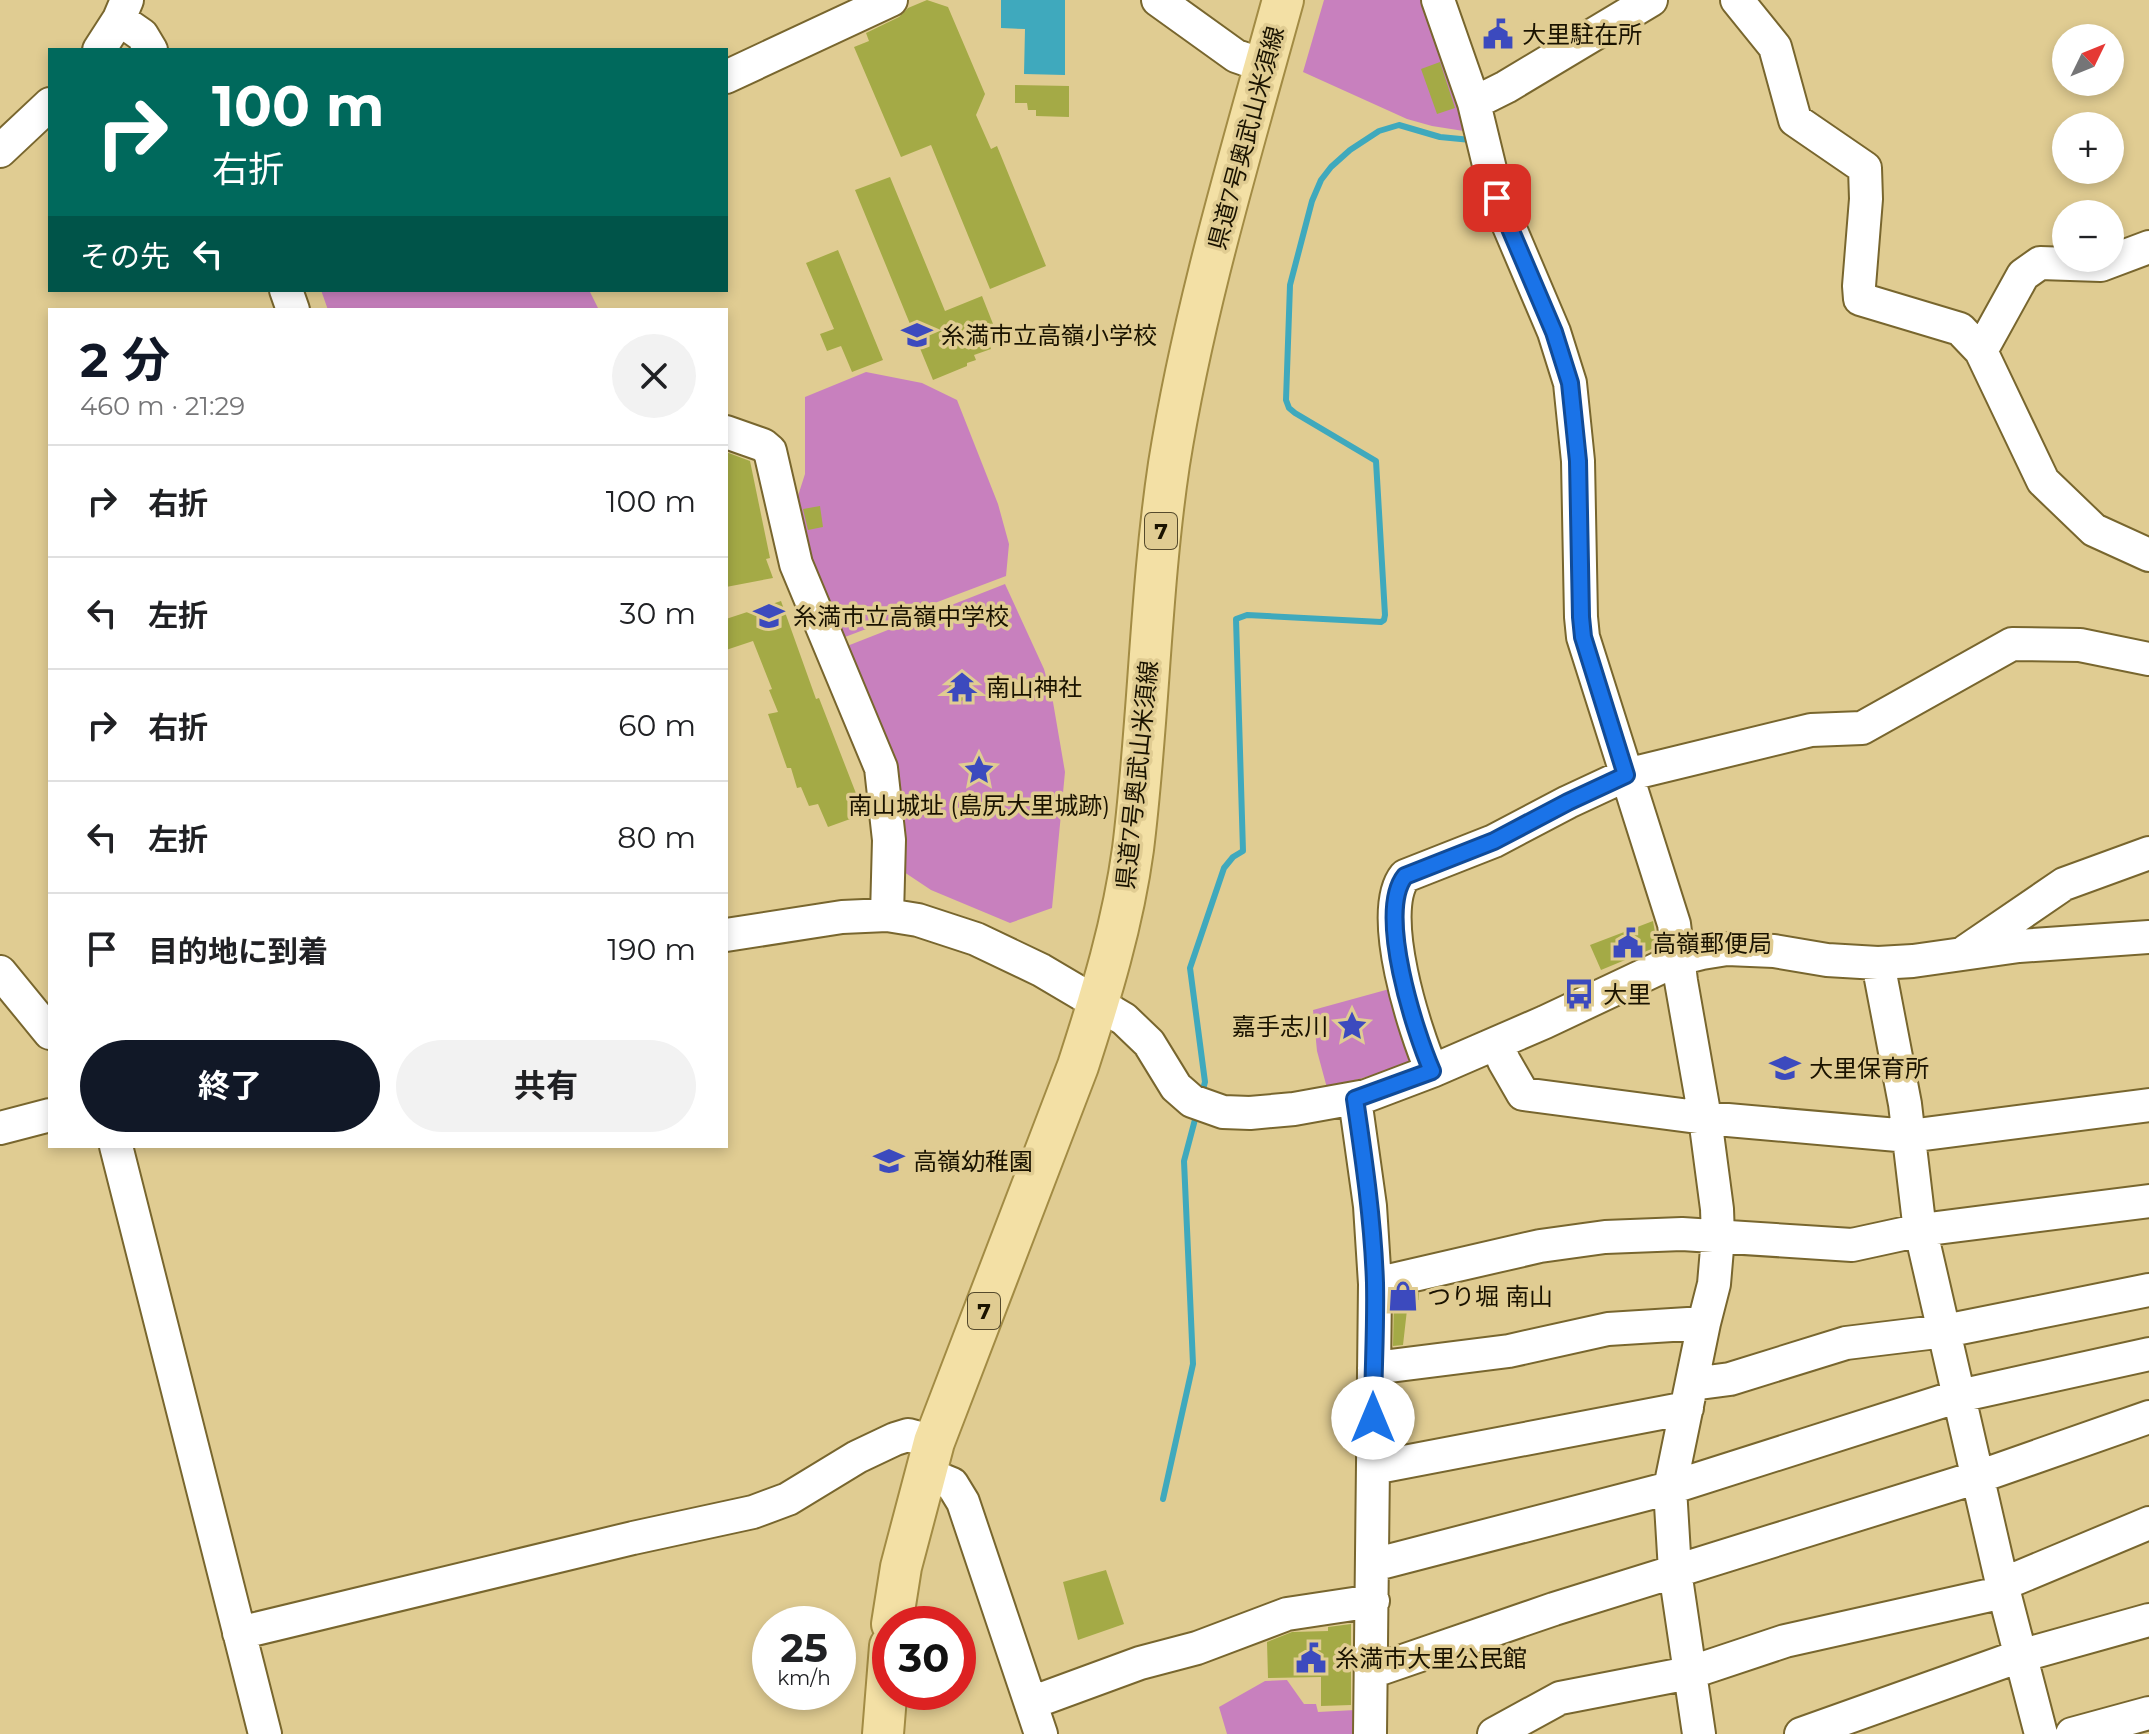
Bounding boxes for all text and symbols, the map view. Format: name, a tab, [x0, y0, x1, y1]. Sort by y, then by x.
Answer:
public building icon: 大里駐在所	[1481, 17, 1515, 51]
place label: 大里駐在所	[1522, 20, 1642, 49]
street label: 県道7号奥武山米須線	[1202, 23, 1290, 253]
north arrow	[2052, 24, 2124, 96]
map controls	[2052, 24, 2124, 272]
text: 100 m	[212, 72, 385, 140]
icon: right	[80, 80, 184, 184]
button: +	[2052, 112, 2124, 184]
text: 右折	[212, 147, 284, 191]
pin	[1463, 164, 1531, 232]
icon: arrive	[1475, 176, 1519, 220]
button: −	[2052, 200, 2124, 272]
icon: left	[186, 232, 230, 276]
text: その先	[80, 238, 170, 275]
school or university icon: 糸満市立高嶺小学校	[900, 318, 934, 352]
place label: 糸満市立高嶺小学校	[941, 321, 1157, 350]
text: 2 分	[80, 331, 170, 389]
button: close	[612, 334, 696, 418]
text: 460 m · 21:29	[80, 390, 245, 422]
icon: right	[80, 479, 124, 523]
text: 100 m	[606, 483, 696, 520]
text: 右折	[148, 485, 208, 522]
road number: 7	[1145, 513, 1177, 549]
icon: left	[80, 591, 124, 635]
text: 30 m	[620, 595, 696, 632]
text: 左折	[148, 597, 208, 634]
school or university icon: 糸満市立高嶺中学校	[752, 599, 786, 633]
place label: 糸満市立高嶺中学校	[793, 602, 1009, 631]
street label: 県道7号奥武山米須線	[1111, 659, 1163, 891]
temple icon: 南山神社	[945, 670, 979, 704]
place label: 南山神社	[986, 673, 1082, 702]
icon: right	[80, 703, 124, 747]
text: 60 m	[618, 707, 696, 744]
text: 右折	[148, 709, 208, 746]
place icon: 南山城址 (島尻大里城跡)	[962, 753, 996, 787]
place label: 南山城址 (島尻大里城跡)	[848, 791, 1110, 820]
icon: left	[80, 815, 124, 859]
text: 80 m	[617, 819, 696, 856]
text: 左折	[148, 821, 208, 858]
public building icon: 高嶺郵便局	[1611, 926, 1645, 960]
icon: arrive	[80, 927, 124, 971]
place label: 高嶺郵便局	[1652, 929, 1772, 958]
text: 190 m	[607, 931, 696, 968]
text: 目的地に到着	[148, 933, 328, 970]
bus stop icon: 大里	[1562, 977, 1596, 1011]
place label: 大里	[1603, 980, 1651, 1009]
place icon: 嘉手志川	[1335, 1009, 1369, 1043]
place label: 嘉手志川	[1232, 1012, 1328, 1041]
button: 終了	[80, 1040, 380, 1132]
button: 共有	[396, 1040, 696, 1132]
school or university icon: 大里保育所	[1768, 1051, 1802, 1085]
place label: 大里保育所	[1809, 1054, 1929, 1083]
school or university icon: 高嶺幼稚園	[872, 1144, 906, 1178]
place label: 高嶺幼稚園	[913, 1147, 1033, 1176]
shop icon: つり堀 南山	[1386, 1279, 1420, 1313]
place label: つり堀 南山	[1427, 1282, 1553, 1311]
road number: 7	[968, 1293, 1000, 1329]
position arrow	[1331, 1376, 1415, 1460]
speed limit sign: 30	[872, 1606, 976, 1710]
text: 25	[780, 1623, 828, 1672]
public building icon: 糸満市大里公民館	[1294, 1641, 1328, 1675]
place label: 糸満市大里公民館	[1335, 1644, 1527, 1673]
text: km/h	[777, 1666, 831, 1690]

